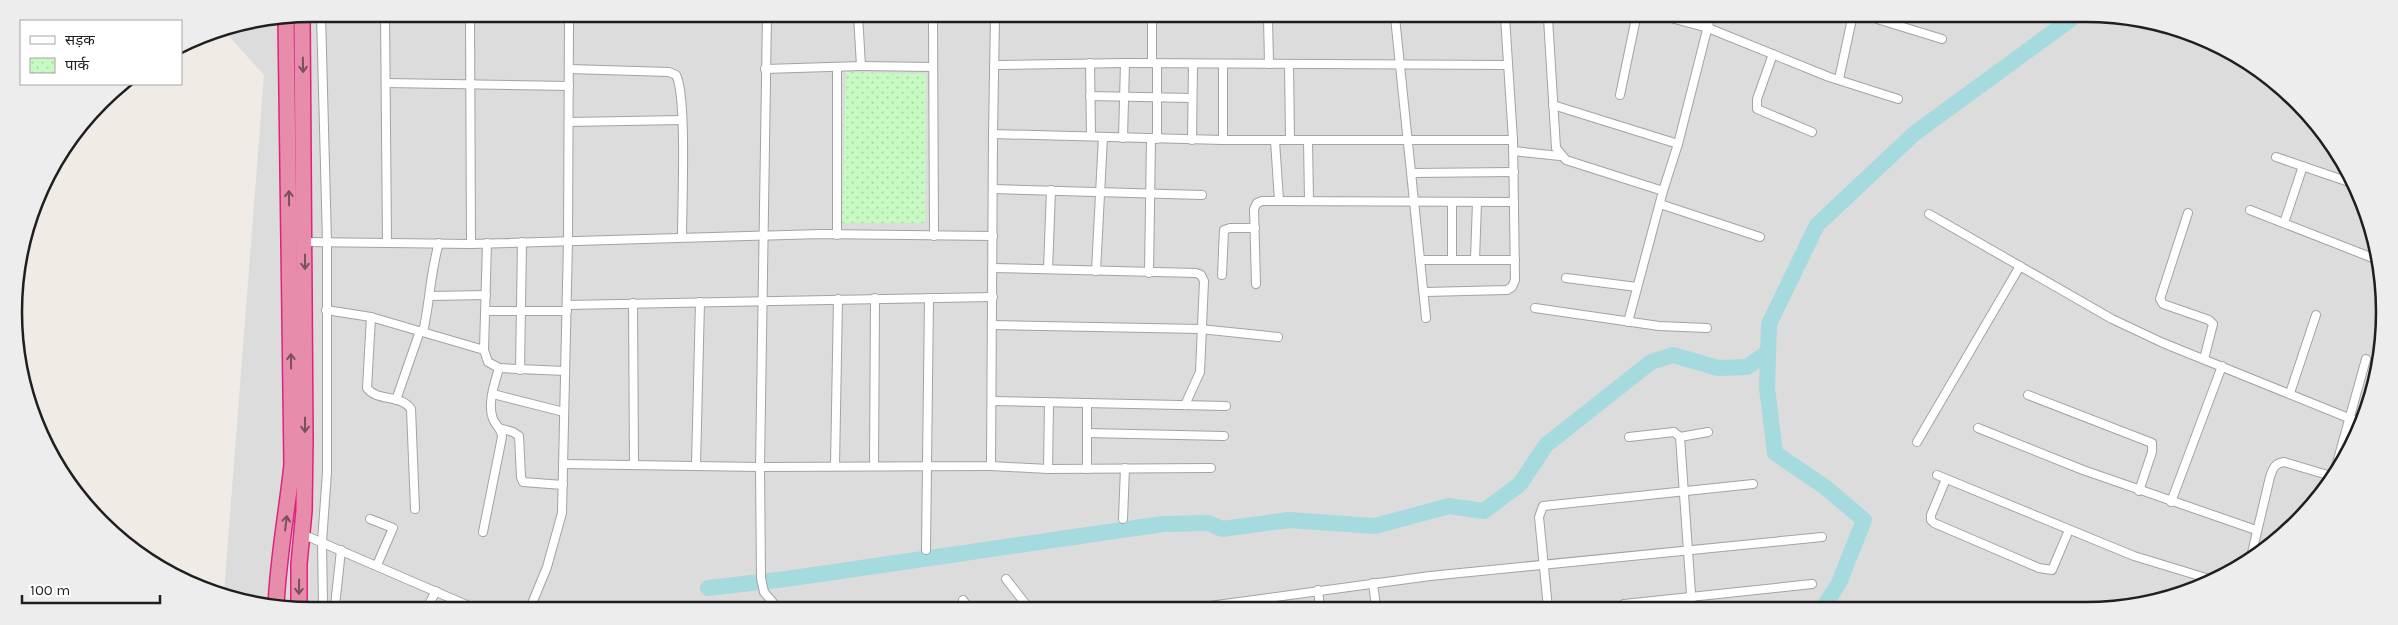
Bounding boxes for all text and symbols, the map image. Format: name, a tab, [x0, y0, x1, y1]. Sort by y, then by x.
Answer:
legend	[20, 20, 182, 85]
text: सड़क	[65, 31, 95, 49]
text: पार्क	[65, 56, 89, 74]
one-way arrow	[298, 56, 308, 72]
one-way arrow	[284, 190, 294, 206]
one-way arrow	[300, 254, 310, 270]
one-way arrow	[286, 353, 296, 369]
one-way arrow	[300, 416, 310, 432]
one-way arrow	[281, 515, 291, 531]
scale bar	[22, 572, 160, 604]
one-way arrow	[294, 578, 304, 595]
text: 100 m	[30, 581, 70, 599]

